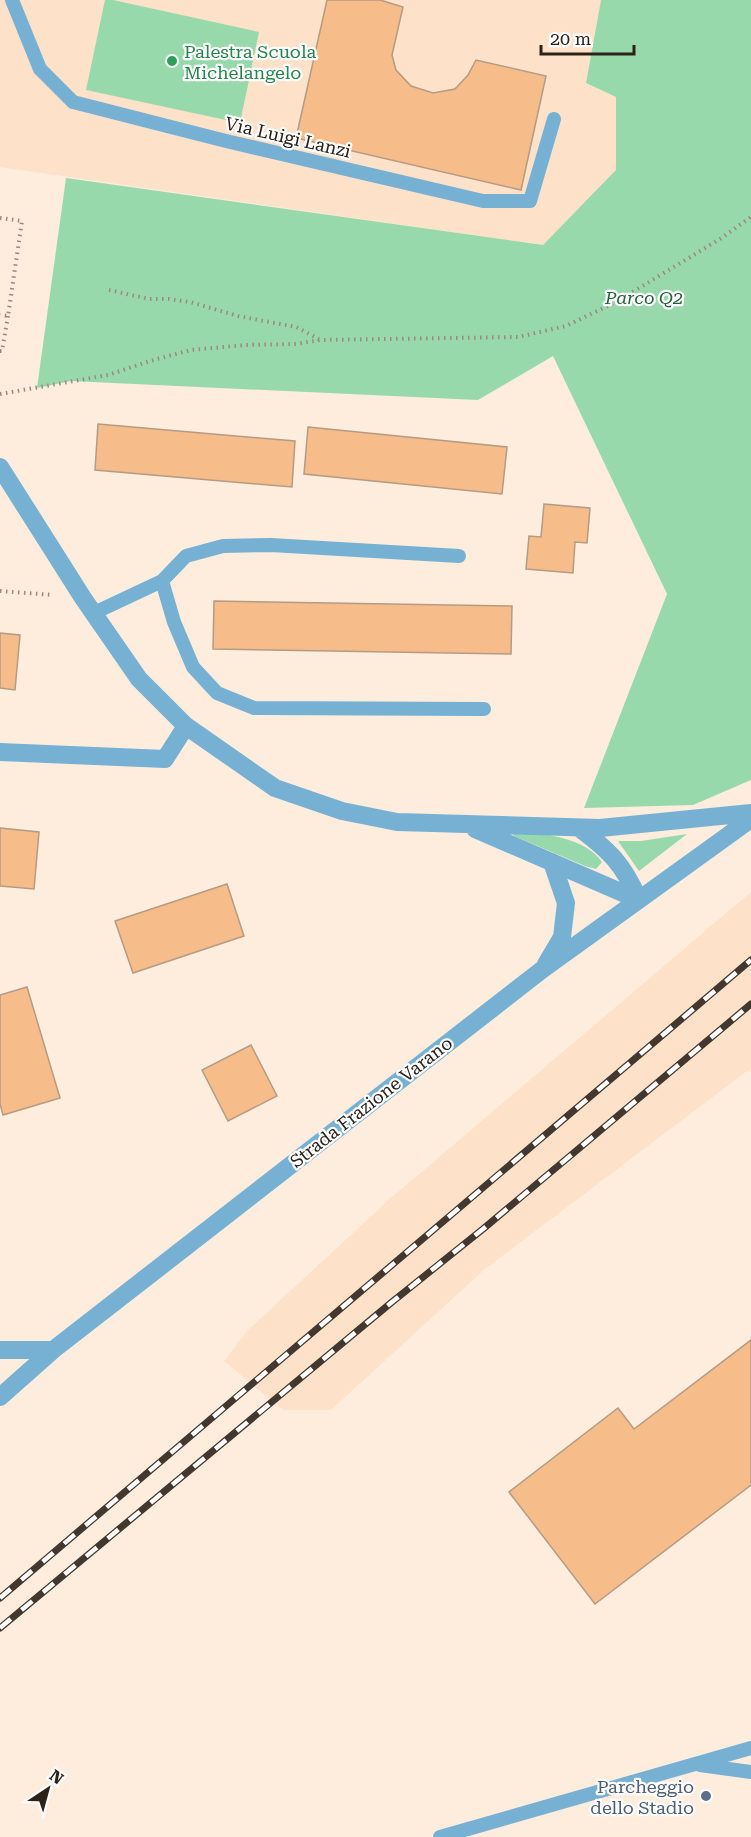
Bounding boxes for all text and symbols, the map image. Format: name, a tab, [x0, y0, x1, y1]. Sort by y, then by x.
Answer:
scale bar	[541, 18, 634, 56]
text: 20 m	[550, 28, 591, 49]
place label: Palestra Scuola Michelangelo	[184, 41, 316, 83]
marker: Palestra Scuola Michelangelo	[165, 54, 179, 68]
street label: Via Luigi Lanzi	[223, 112, 353, 162]
park label: Parco Q2	[604, 287, 683, 308]
street label: Strada Frazione Varano	[286, 1032, 456, 1172]
north arrow	[18, 1759, 78, 1819]
text: N	[46, 1766, 67, 1789]
place label: Parcheggio dello Stadio	[590, 1776, 694, 1818]
marker: Parcheggio dello Stadio	[699, 1789, 713, 1803]

